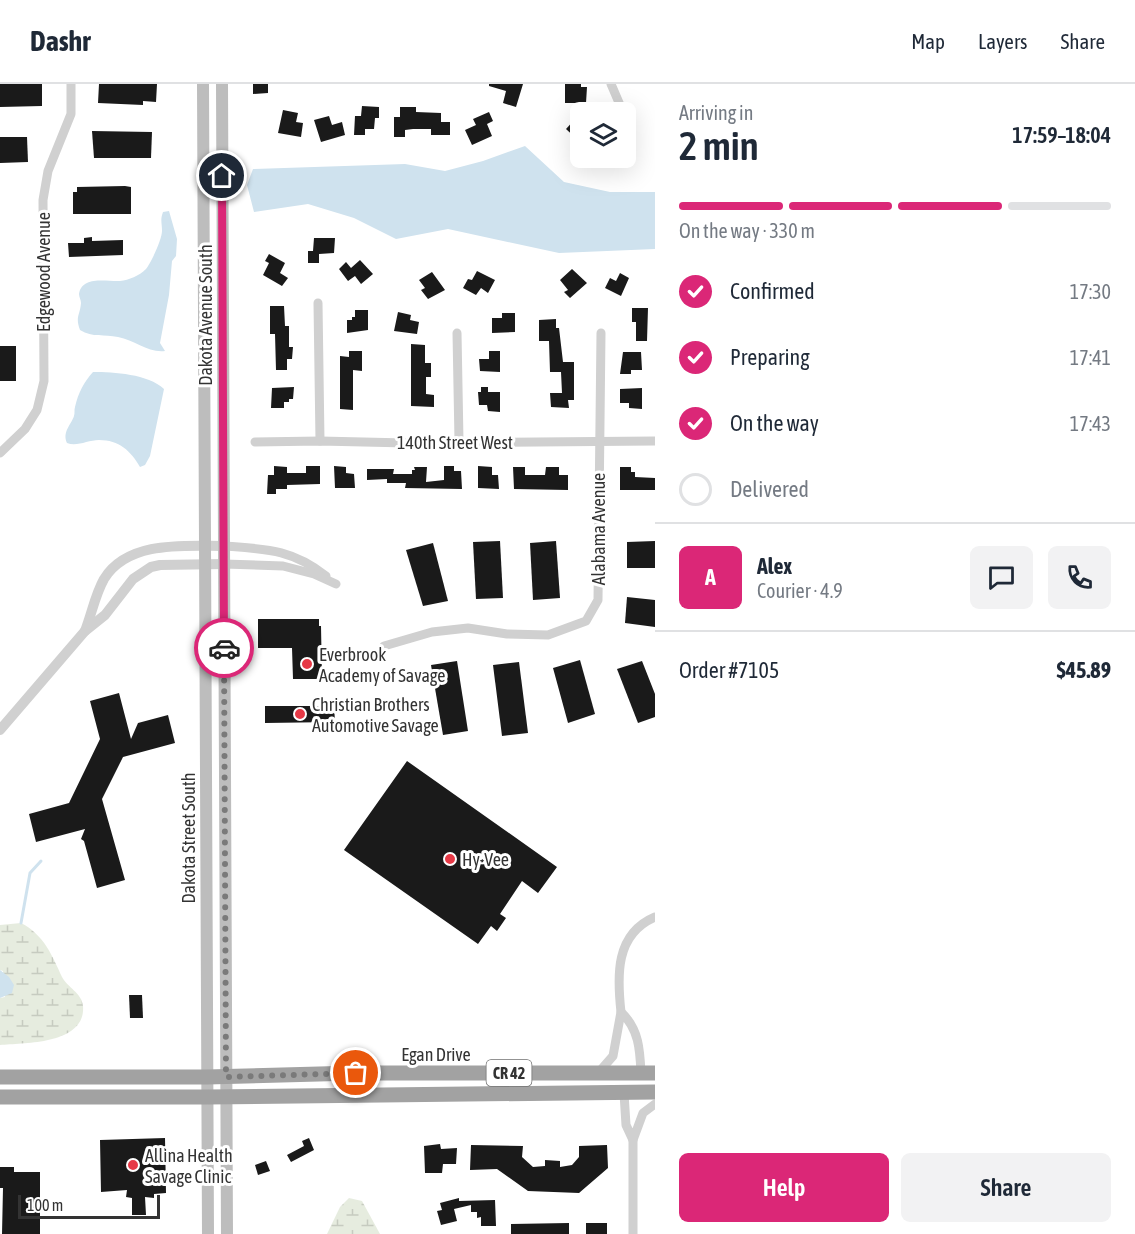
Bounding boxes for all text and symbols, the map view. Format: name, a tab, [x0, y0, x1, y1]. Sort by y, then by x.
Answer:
text: Dashr	[30, 25, 90, 57]
text: Map	[911, 29, 945, 53]
text: Layers	[978, 29, 1028, 53]
text: Share	[1061, 29, 1105, 53]
text: Arriving in	[679, 101, 753, 124]
map controls	[570, 102, 636, 168]
button: layers	[570, 102, 636, 168]
text: 17:59–18:04	[1012, 122, 1111, 148]
text: 2 min	[679, 124, 759, 168]
pin	[196, 150, 247, 201]
icon: home	[205, 159, 238, 192]
street label: Edgewood Avenue	[33, 212, 54, 332]
text: On the way · 330 m	[679, 219, 815, 242]
street label: Dakota Avenue South	[195, 244, 216, 386]
icon: check	[679, 275, 712, 308]
text: Confirmed	[730, 278, 815, 304]
text: 17:30	[1070, 280, 1111, 303]
icon: check	[679, 341, 712, 374]
text: Preparing	[730, 344, 810, 370]
text: 17:41	[1070, 346, 1111, 369]
icon: check	[679, 407, 712, 440]
text: On the way	[730, 410, 819, 436]
text: 17:43	[1070, 412, 1111, 435]
street label: 140th Street West	[397, 432, 513, 453]
street label: Alabama Avenue	[588, 473, 609, 585]
text: Delivered	[730, 476, 809, 502]
button: chat	[970, 546, 1033, 609]
button: phone	[1048, 546, 1111, 609]
text: Alex	[757, 553, 792, 579]
text: A	[705, 564, 716, 590]
text: Courier · 4.9	[757, 579, 843, 602]
courier	[194, 618, 254, 678]
icon: car	[208, 632, 241, 665]
place label: Everbrook Academy of Savage	[319, 644, 445, 686]
marker: Everbrook Academy of Savage	[300, 657, 314, 671]
text: Order #7105	[679, 657, 779, 683]
text: $45.89	[1056, 657, 1111, 683]
place label: Christian Brothers Automotive Savage	[312, 694, 439, 736]
marker: Christian Brothers Automotive Savage	[293, 707, 307, 721]
street label: Dakota Street South	[178, 772, 199, 904]
place label: Hy-Vee	[462, 849, 509, 870]
marker: Hy-Vee	[443, 852, 457, 866]
street label: Egan Drive	[401, 1044, 471, 1065]
pin	[330, 1047, 381, 1098]
icon: bag	[339, 1056, 372, 1089]
road number: CR 42	[486, 1060, 532, 1086]
place label: Allina Health Savage Clinic	[145, 1145, 233, 1187]
button: Help	[679, 1153, 889, 1222]
button: Share	[901, 1153, 1111, 1222]
marker: Allina Health Savage Clinic	[126, 1158, 140, 1172]
scale bar	[18, 1192, 160, 1220]
text: 100 m	[27, 1196, 63, 1214]

